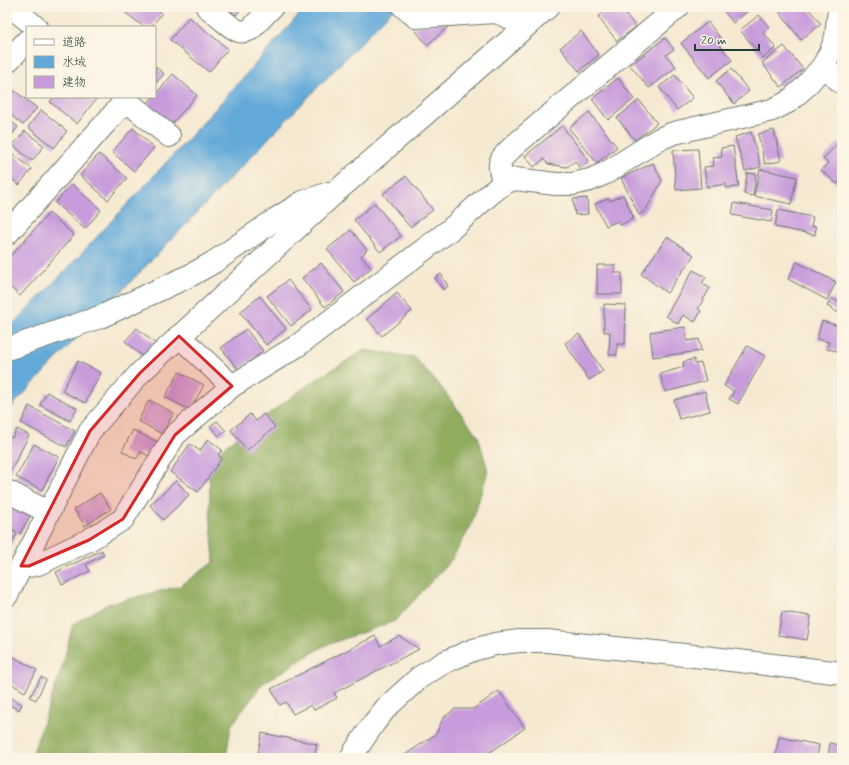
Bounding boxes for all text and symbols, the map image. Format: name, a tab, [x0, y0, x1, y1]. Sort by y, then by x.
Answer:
legend	[26, 26, 156, 98]
scale bar	[695, 26, 759, 52]
text: 20 m	[701, 33, 727, 49]
text: 道路	[62, 35, 86, 51]
text: 水域	[62, 55, 86, 71]
text: 建物	[62, 75, 86, 91]

